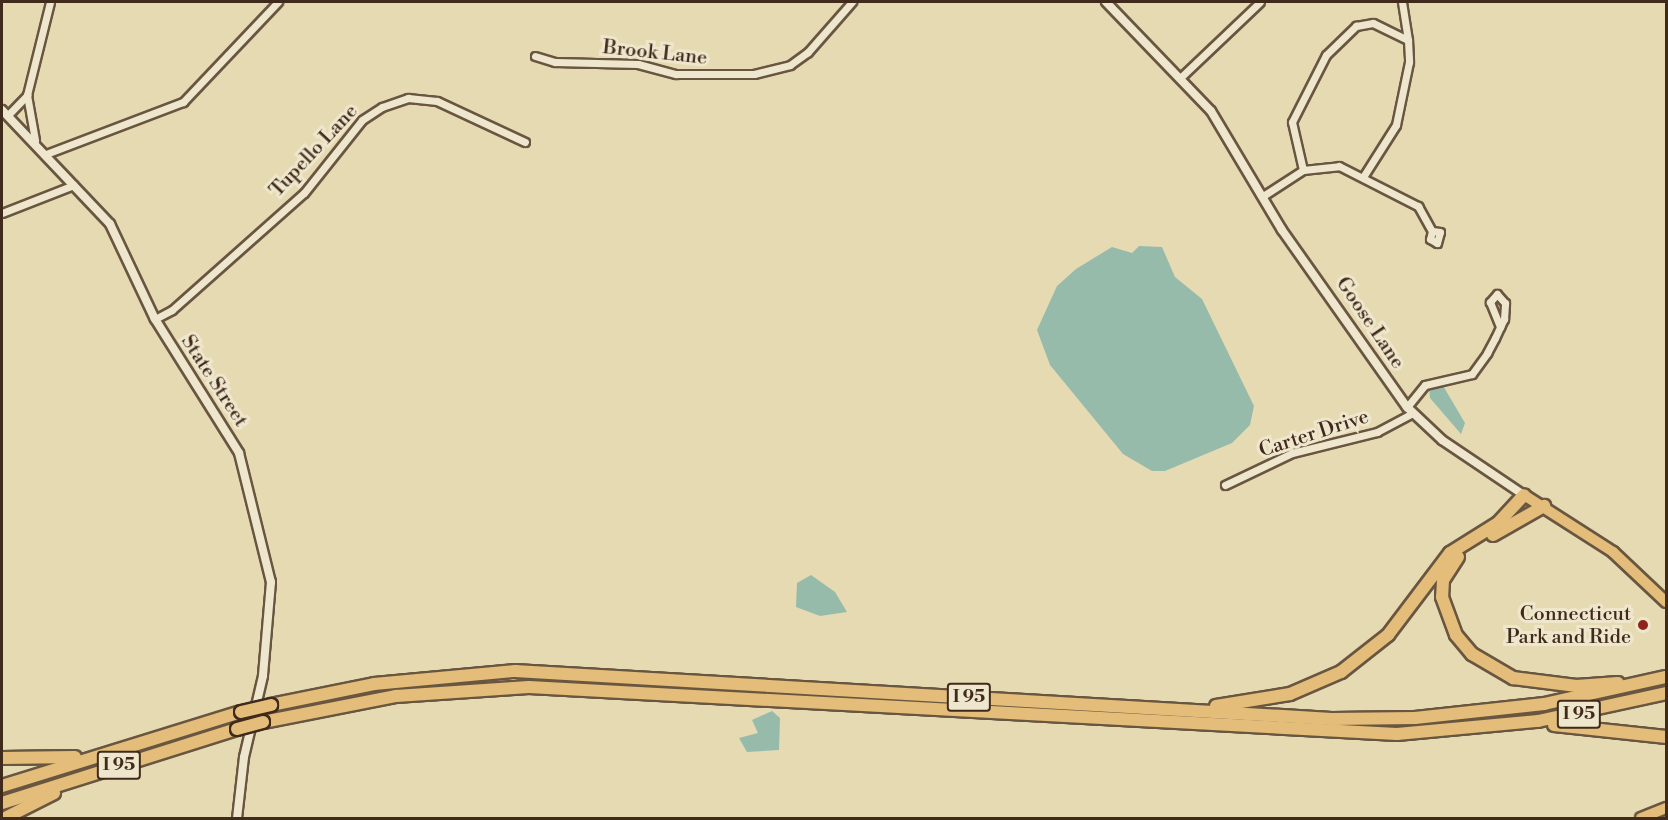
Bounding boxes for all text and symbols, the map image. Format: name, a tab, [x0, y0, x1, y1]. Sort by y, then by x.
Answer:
street label: Brook Lane	[602, 36, 708, 70]
street label: Tupello Lane	[265, 100, 363, 202]
street label: Goose Lane	[1331, 273, 1409, 373]
street label: State Street	[175, 331, 253, 431]
street label: Carter Drive	[1256, 405, 1372, 463]
place label: Connecticut Park and Ride	[1506, 602, 1631, 649]
marker: Connecticut Park and Ride	[1636, 618, 1650, 632]
road number: I 95	[946, 682, 992, 712]
road number: I 95	[1556, 699, 1602, 729]
road number: I 95	[96, 750, 142, 780]

